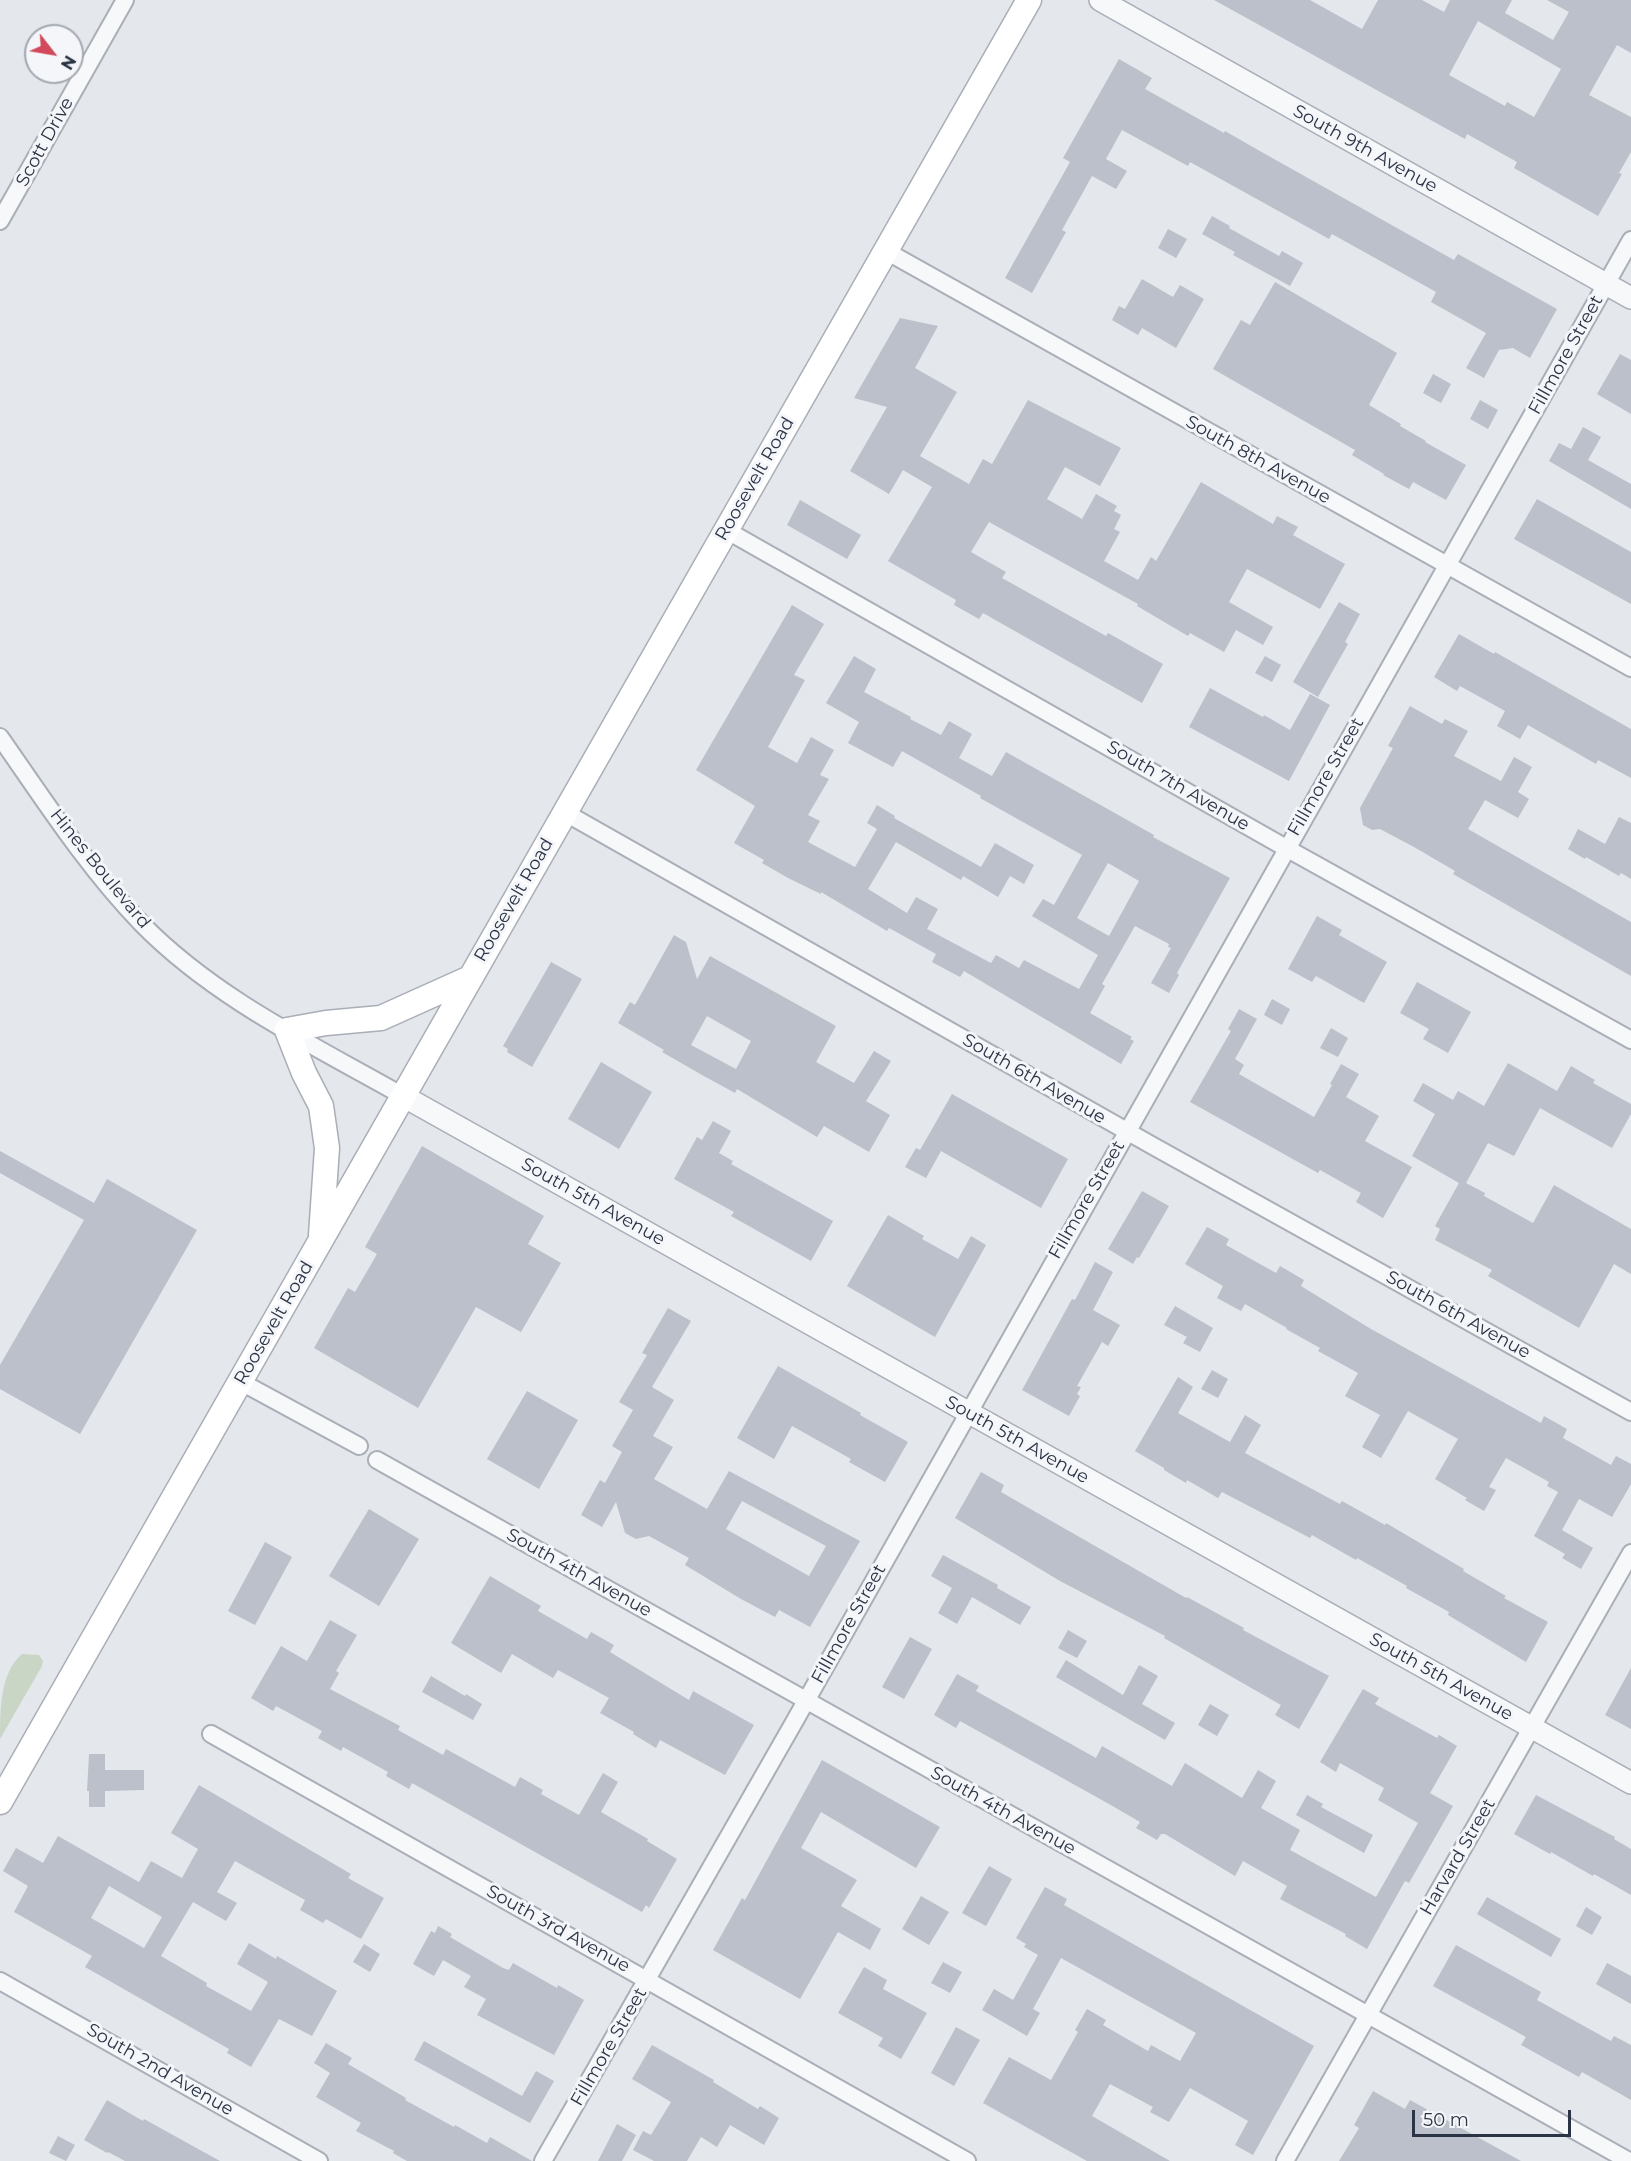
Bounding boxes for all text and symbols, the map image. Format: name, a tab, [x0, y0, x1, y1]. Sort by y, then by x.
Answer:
north arrow	[24, 24, 84, 84]
text: N	[57, 52, 80, 73]
street label: Scott Drive	[12, 94, 78, 190]
street label: South 9th Avenue	[1289, 100, 1441, 198]
street label: Fillmore Street	[1524, 291, 1608, 419]
street label: South 8th Avenue	[1182, 411, 1334, 509]
street label: Roosevelt Road	[711, 413, 799, 545]
street label: Fillmore Street	[1283, 714, 1369, 840]
street label: South 7th Avenue	[1103, 736, 1253, 836]
street label: Hines Boulevard	[45, 805, 155, 933]
street label: Roosevelt Road	[470, 834, 558, 966]
street label: South 6th Avenue	[959, 1029, 1109, 1129]
street label: Fillmore Street	[1044, 1137, 1130, 1263]
street label: South 5th Avenue	[517, 1154, 669, 1250]
street label: Roosevelt Road	[230, 1257, 318, 1389]
street label: South 6th Avenue	[1382, 1266, 1534, 1364]
street label: South 5th Avenue	[941, 1392, 1093, 1488]
street label: South 4th Avenue	[503, 1524, 655, 1622]
street label: Fillmore Street	[807, 1560, 891, 1688]
street label: South 5th Avenue	[1365, 1629, 1517, 1725]
street label: South 4th Avenue	[927, 1762, 1079, 1860]
street label: Harvard Street	[1416, 1795, 1500, 1919]
street label: South 3rd Avenue	[483, 1881, 633, 1977]
street label: Fillmore Street	[566, 1984, 652, 2110]
street label: South 2nd Avenue	[83, 2019, 237, 2121]
scale bar	[1415, 2098, 1574, 2136]
text: 50 m	[1423, 2109, 1469, 2131]

